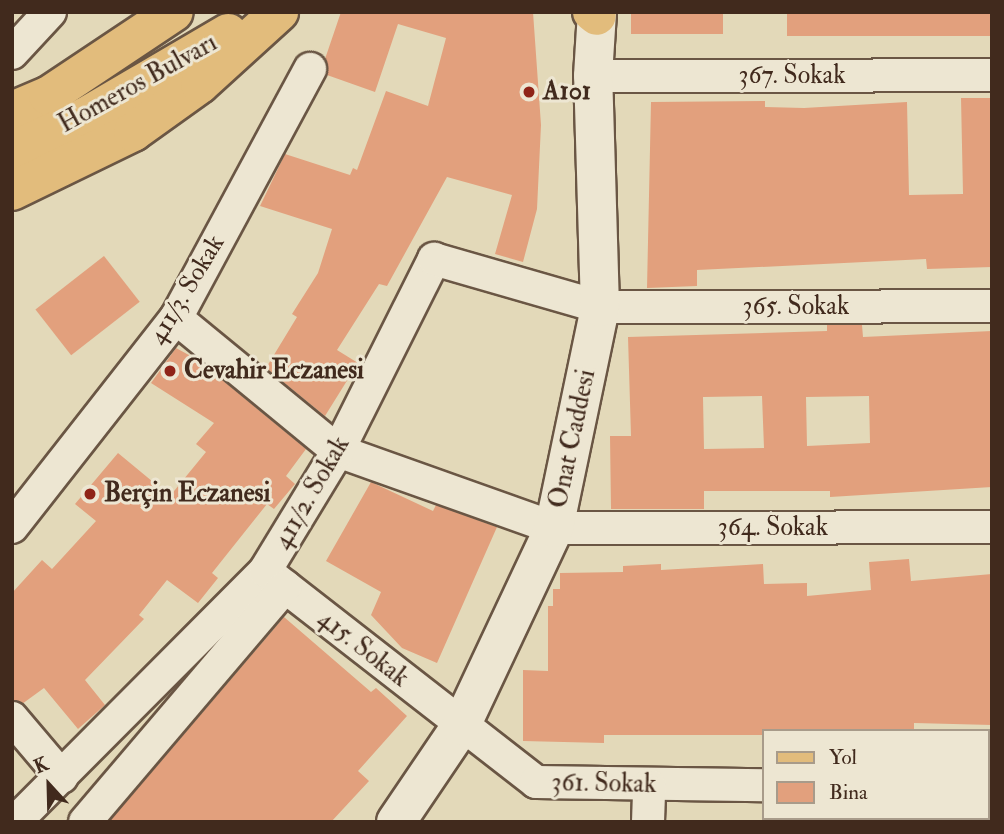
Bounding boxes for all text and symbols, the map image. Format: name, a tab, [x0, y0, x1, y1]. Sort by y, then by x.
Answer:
street label: Homeros Bulvarı	[53, 28, 223, 140]
street label: 367. Sokak	[738, 60, 846, 92]
place label: A101	[543, 76, 591, 108]
marker: A101	[521, 84, 537, 100]
street label: 411/3. Sokak	[142, 230, 232, 350]
street label: 365. Sokak	[743, 291, 849, 323]
place label: Cevahir Eczanesi	[184, 355, 364, 387]
marker: Cevahir Eczanesi	[162, 363, 178, 379]
street label: Onat Caddesi	[543, 367, 603, 511]
street label: 411/2. Sokak	[267, 431, 357, 555]
place label: Berçin Eczanesi	[104, 478, 270, 510]
marker: Berçin Eczanesi	[82, 486, 98, 502]
street label: 364. Sokak	[718, 512, 828, 544]
street label: 415. Sokak	[311, 604, 415, 694]
legend	[762, 729, 990, 820]
text: Yol	[829, 744, 857, 771]
north arrow	[14, 750, 84, 820]
text: K	[30, 752, 52, 779]
street label: 361. Sokak	[551, 767, 657, 801]
text: Bina	[829, 779, 868, 806]

